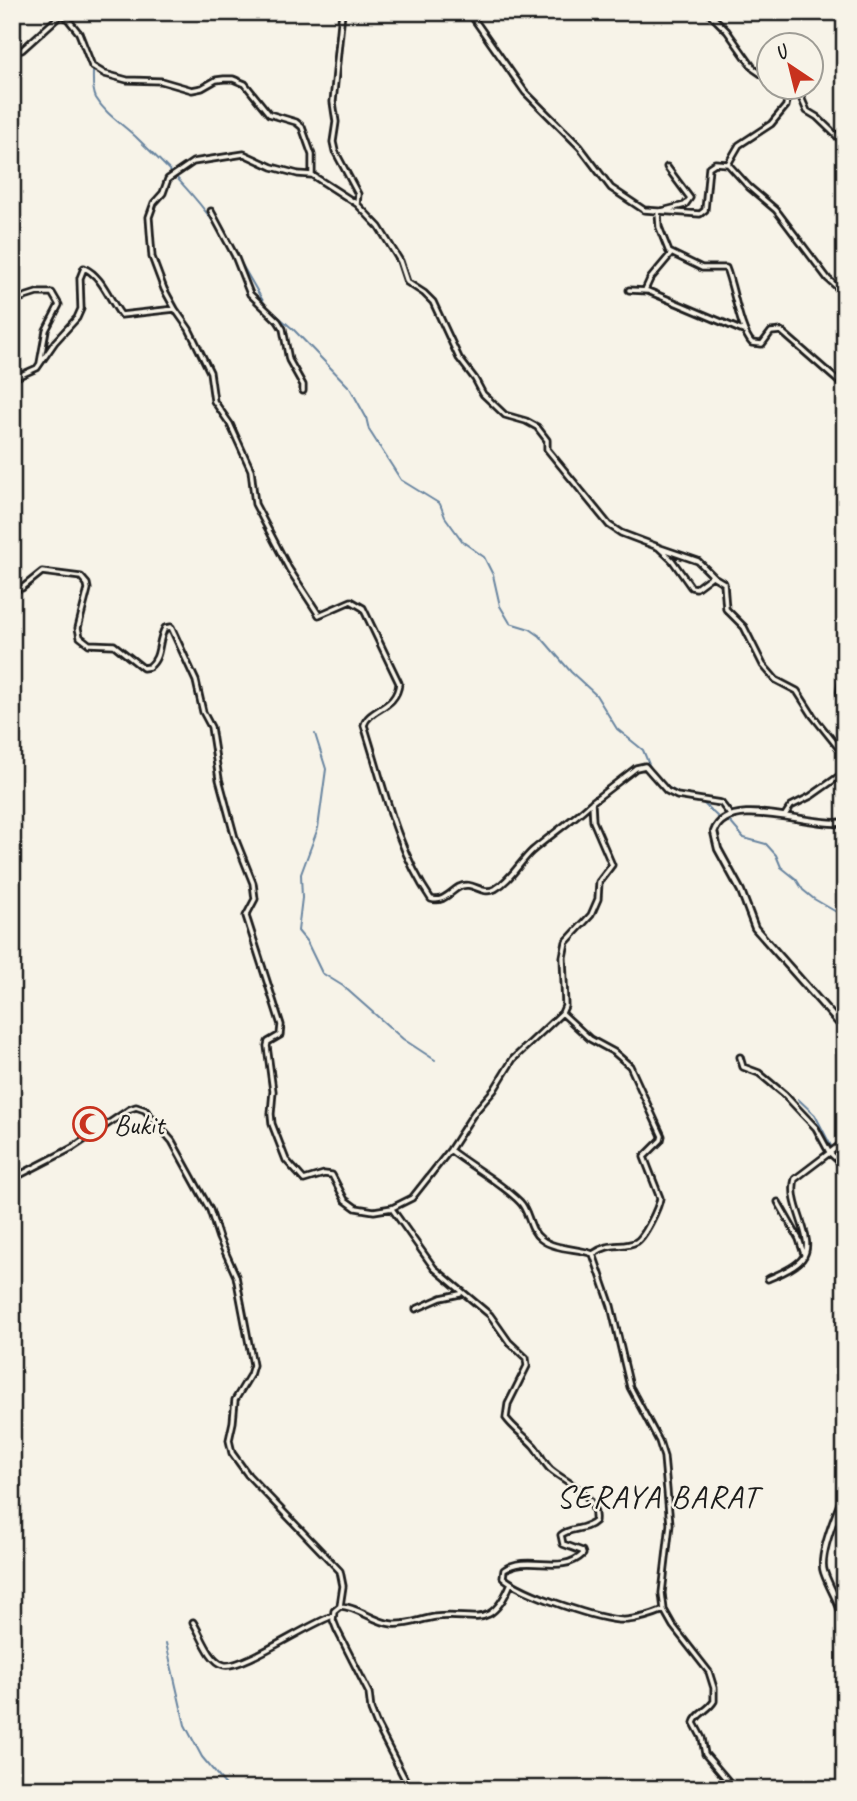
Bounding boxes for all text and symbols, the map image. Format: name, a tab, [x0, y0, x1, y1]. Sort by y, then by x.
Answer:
north arrow	[756, 32, 826, 102]
text: U	[770, 38, 795, 65]
mosque icon: Bukit	[71, 1105, 109, 1143]
place label: Bukit	[114, 1107, 167, 1142]
district label: SERAYA BARAT	[557, 1476, 764, 1517]

